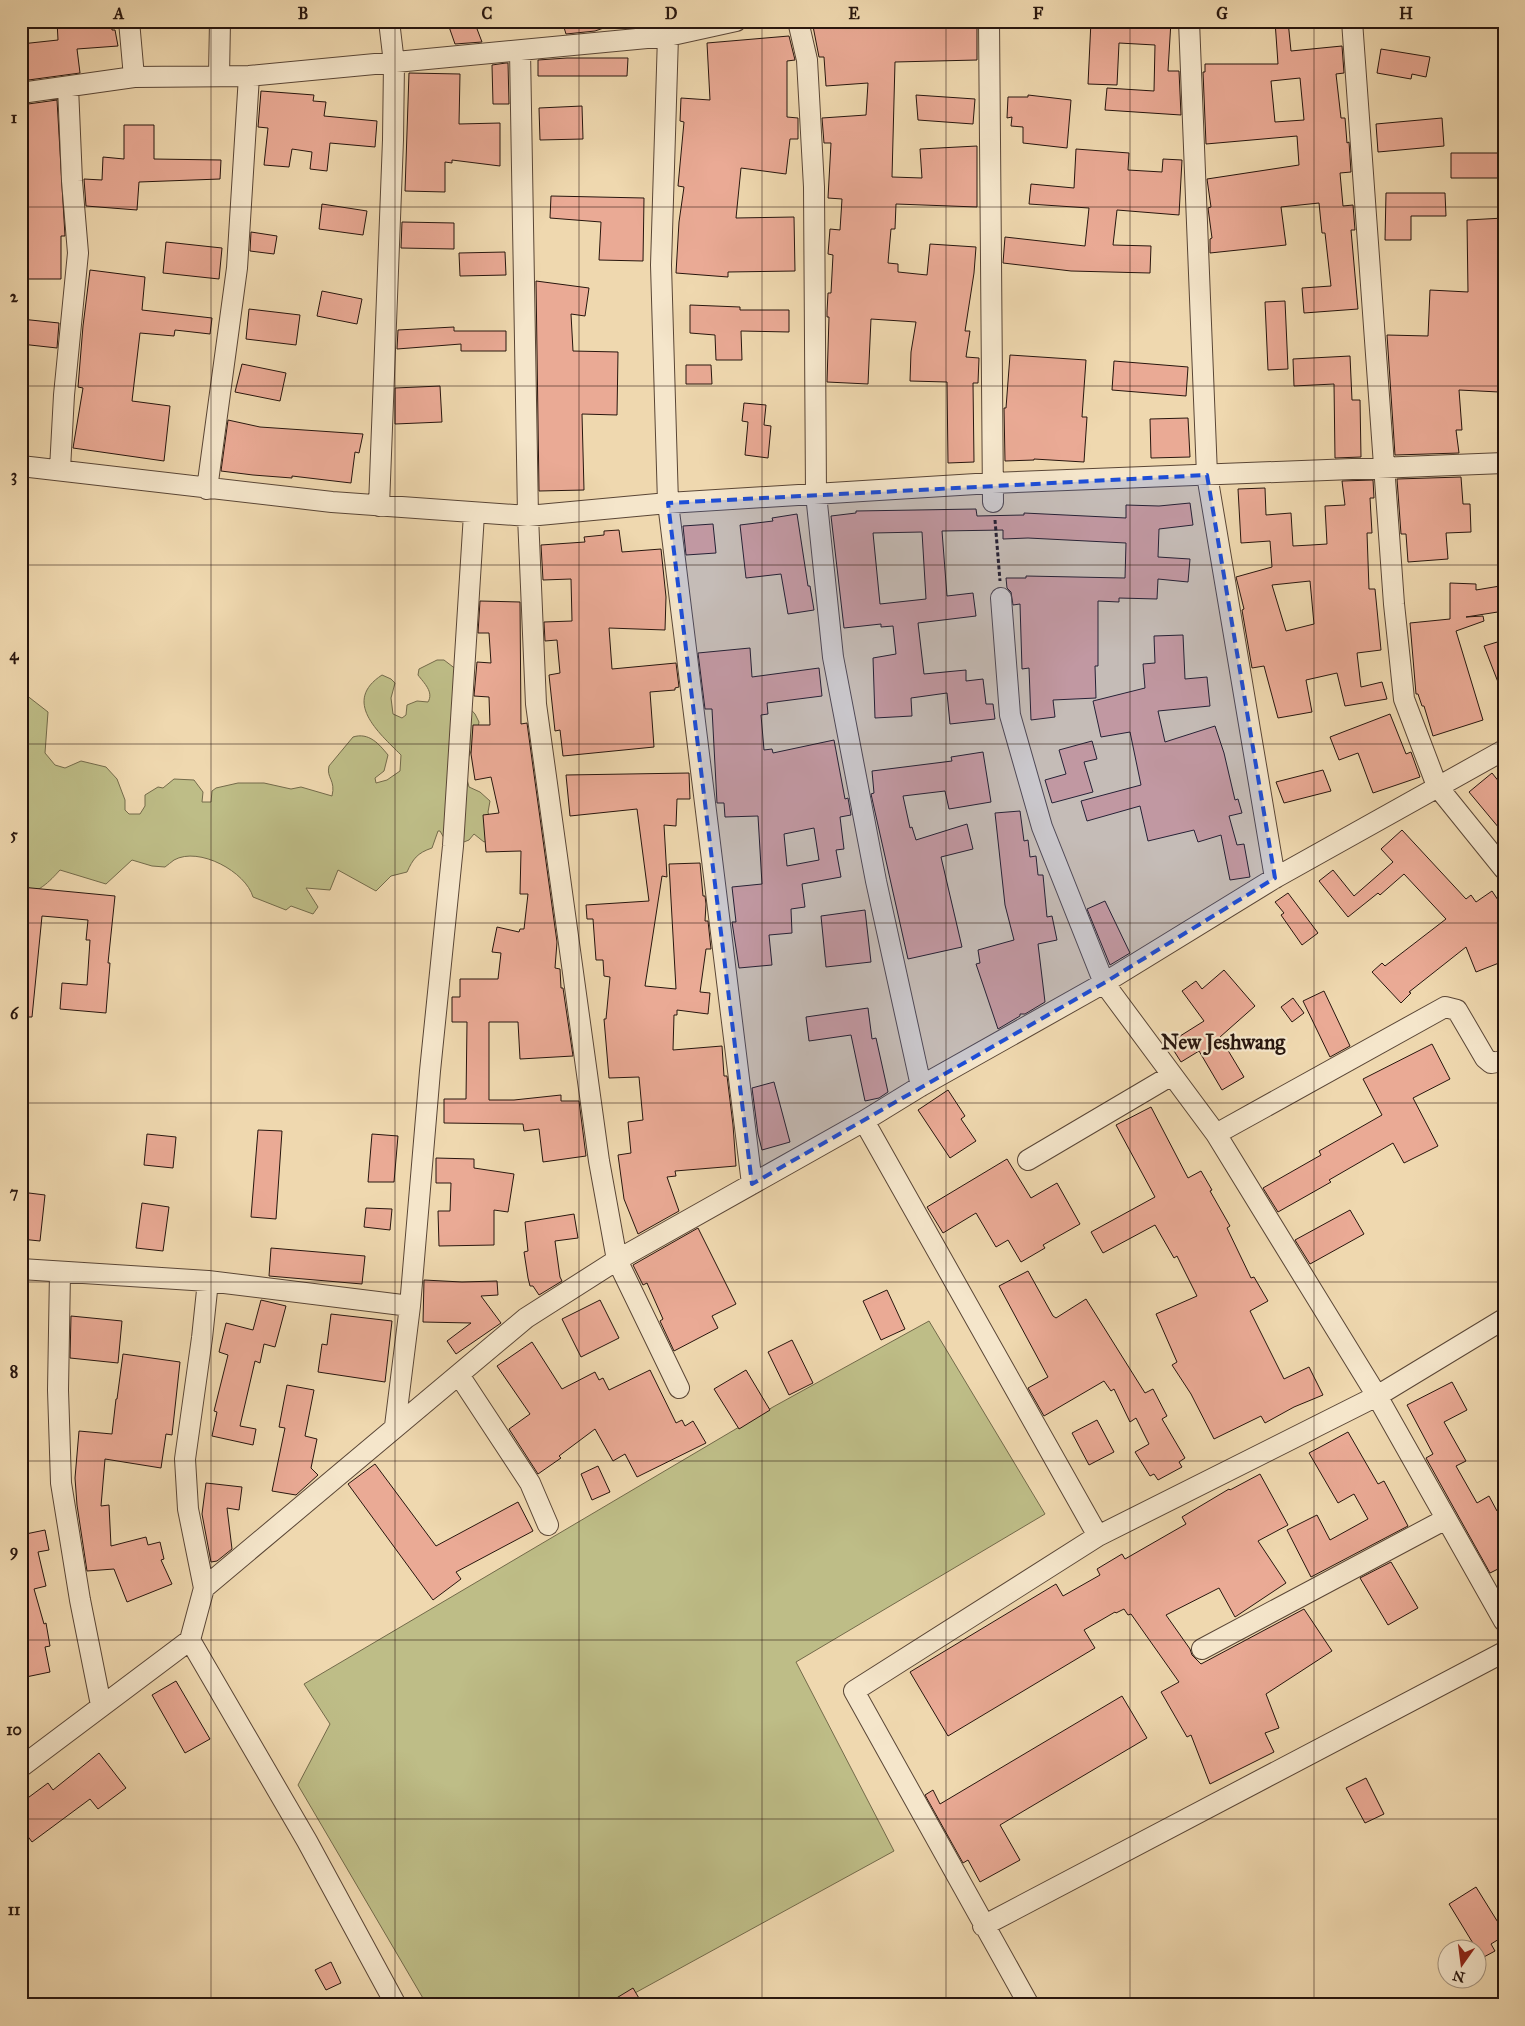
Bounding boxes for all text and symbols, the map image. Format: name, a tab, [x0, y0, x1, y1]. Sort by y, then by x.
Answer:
text: A	[113, 4, 125, 23]
text: B	[298, 4, 308, 23]
text: C	[482, 4, 493, 23]
text: D	[665, 4, 678, 23]
text: E	[848, 4, 860, 23]
text: F	[1033, 4, 1044, 23]
text: G	[1216, 4, 1228, 23]
text: H	[1399, 4, 1413, 23]
text: 1	[11, 108, 18, 127]
text: 2	[10, 287, 19, 306]
text: 3	[11, 466, 17, 486]
text: 4	[10, 645, 20, 665]
text: 5	[10, 825, 18, 844]
text: 6	[10, 1004, 19, 1023]
district label: New Jeshwang	[1161, 1029, 1286, 1056]
text: 7	[10, 1183, 19, 1202]
text: 8	[10, 1362, 18, 1381]
text: 9	[10, 1541, 18, 1561]
text: 10	[6, 1720, 22, 1739]
text: 11	[8, 1900, 21, 1919]
north arrow	[1438, 1938, 1488, 1988]
text: N	[1451, 1966, 1467, 1986]

